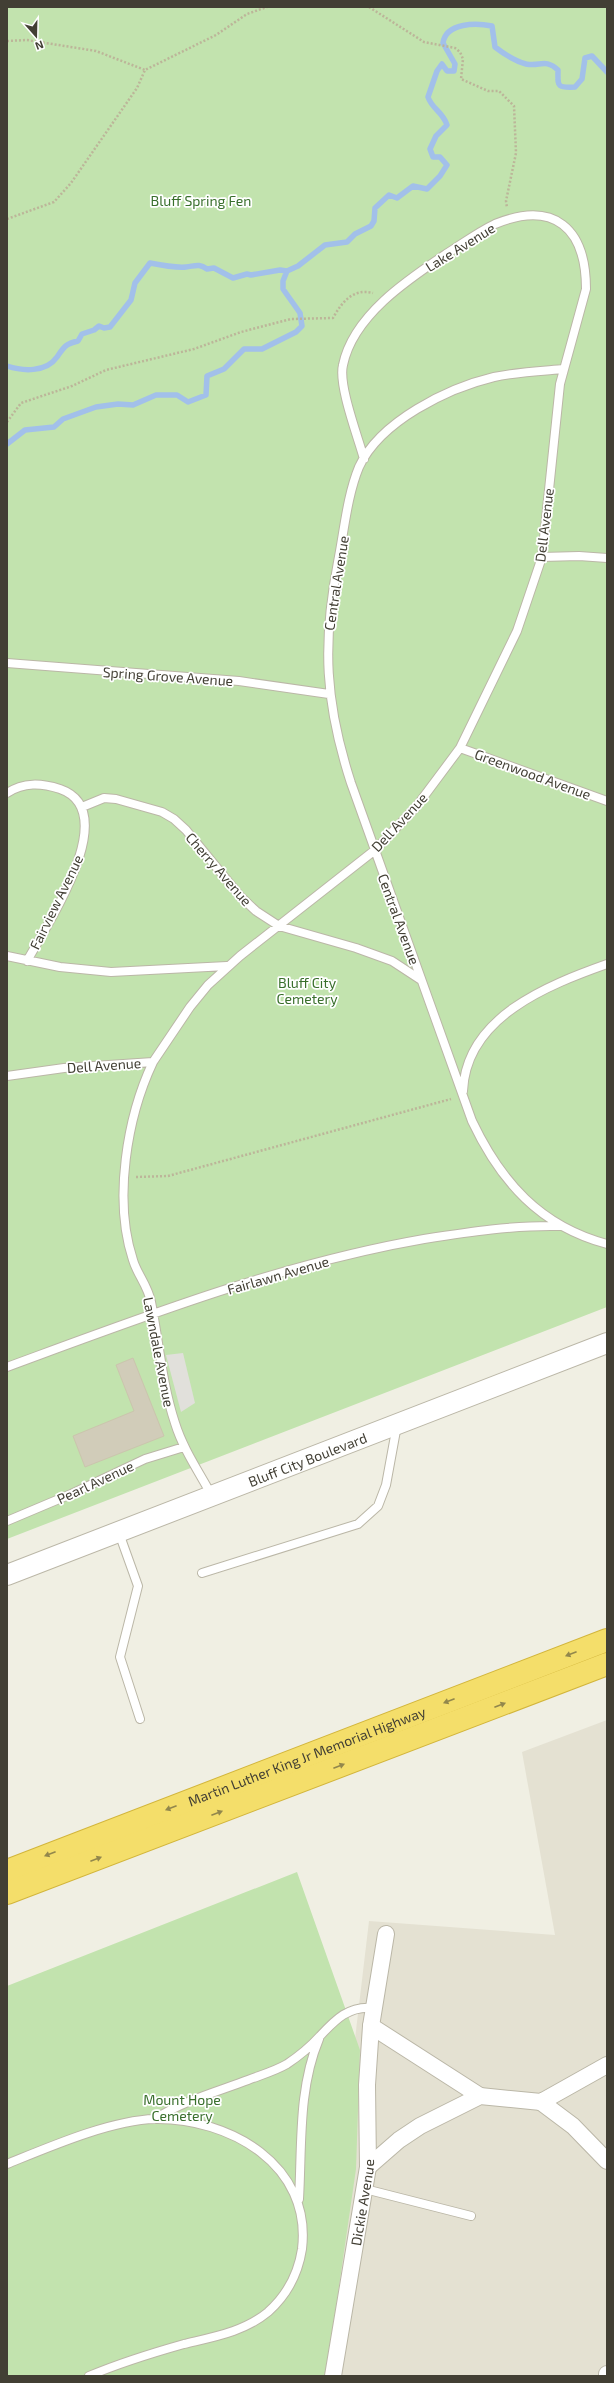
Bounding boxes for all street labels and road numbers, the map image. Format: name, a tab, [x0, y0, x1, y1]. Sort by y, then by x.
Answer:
street label: Lake Avenue	[422, 219, 498, 275]
street label: Dell Avenue	[531, 487, 557, 563]
street label: Central Avenue	[320, 534, 352, 632]
street label: Spring Grove Avenue	[102, 663, 234, 689]
street label: Greenwood Avenue	[473, 745, 593, 803]
street label: Dell Avenue	[367, 789, 431, 855]
street label: Cherry Avenue	[183, 829, 255, 909]
street label: Fairview Avenue	[26, 852, 86, 952]
street label: Central Avenue	[375, 871, 423, 967]
street label: Dell Avenue	[66, 1054, 142, 1076]
street label: Fairlawn Avenue	[225, 1252, 331, 1298]
street label: Lawndale Avenue	[140, 1296, 178, 1408]
street label: Bluff City Boulevard	[246, 1428, 369, 1489]
street label: Pearl Avenue	[54, 1457, 136, 1507]
street label: Martin Luther King Jr Memorial Highway	[185, 1702, 428, 1809]
street label: Dickie Avenue	[346, 2159, 376, 2247]

